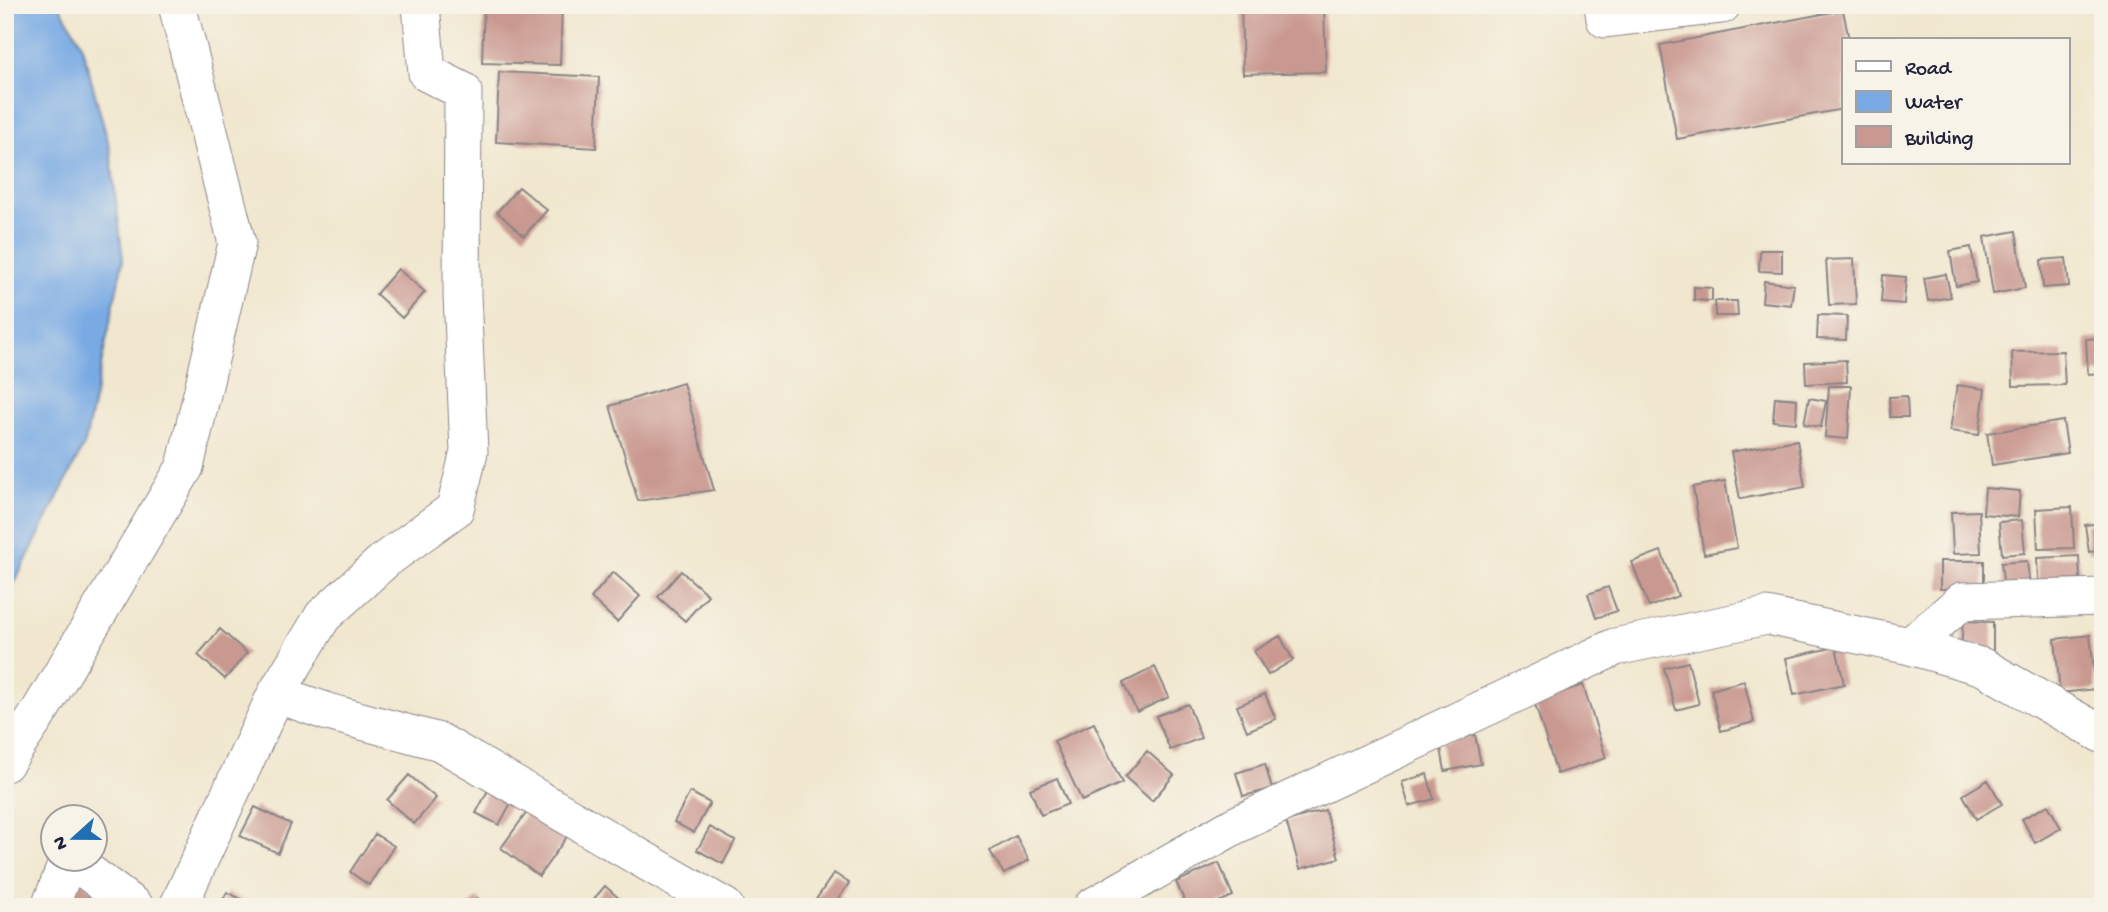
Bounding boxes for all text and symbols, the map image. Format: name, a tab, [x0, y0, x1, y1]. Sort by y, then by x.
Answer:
legend	[1842, 38, 2070, 164]
text: Road	[1905, 58, 1953, 83]
text: Water	[1905, 92, 1963, 117]
text: Building	[1904, 128, 1974, 153]
north arrow	[38, 804, 108, 874]
text: N	[48, 833, 74, 853]

